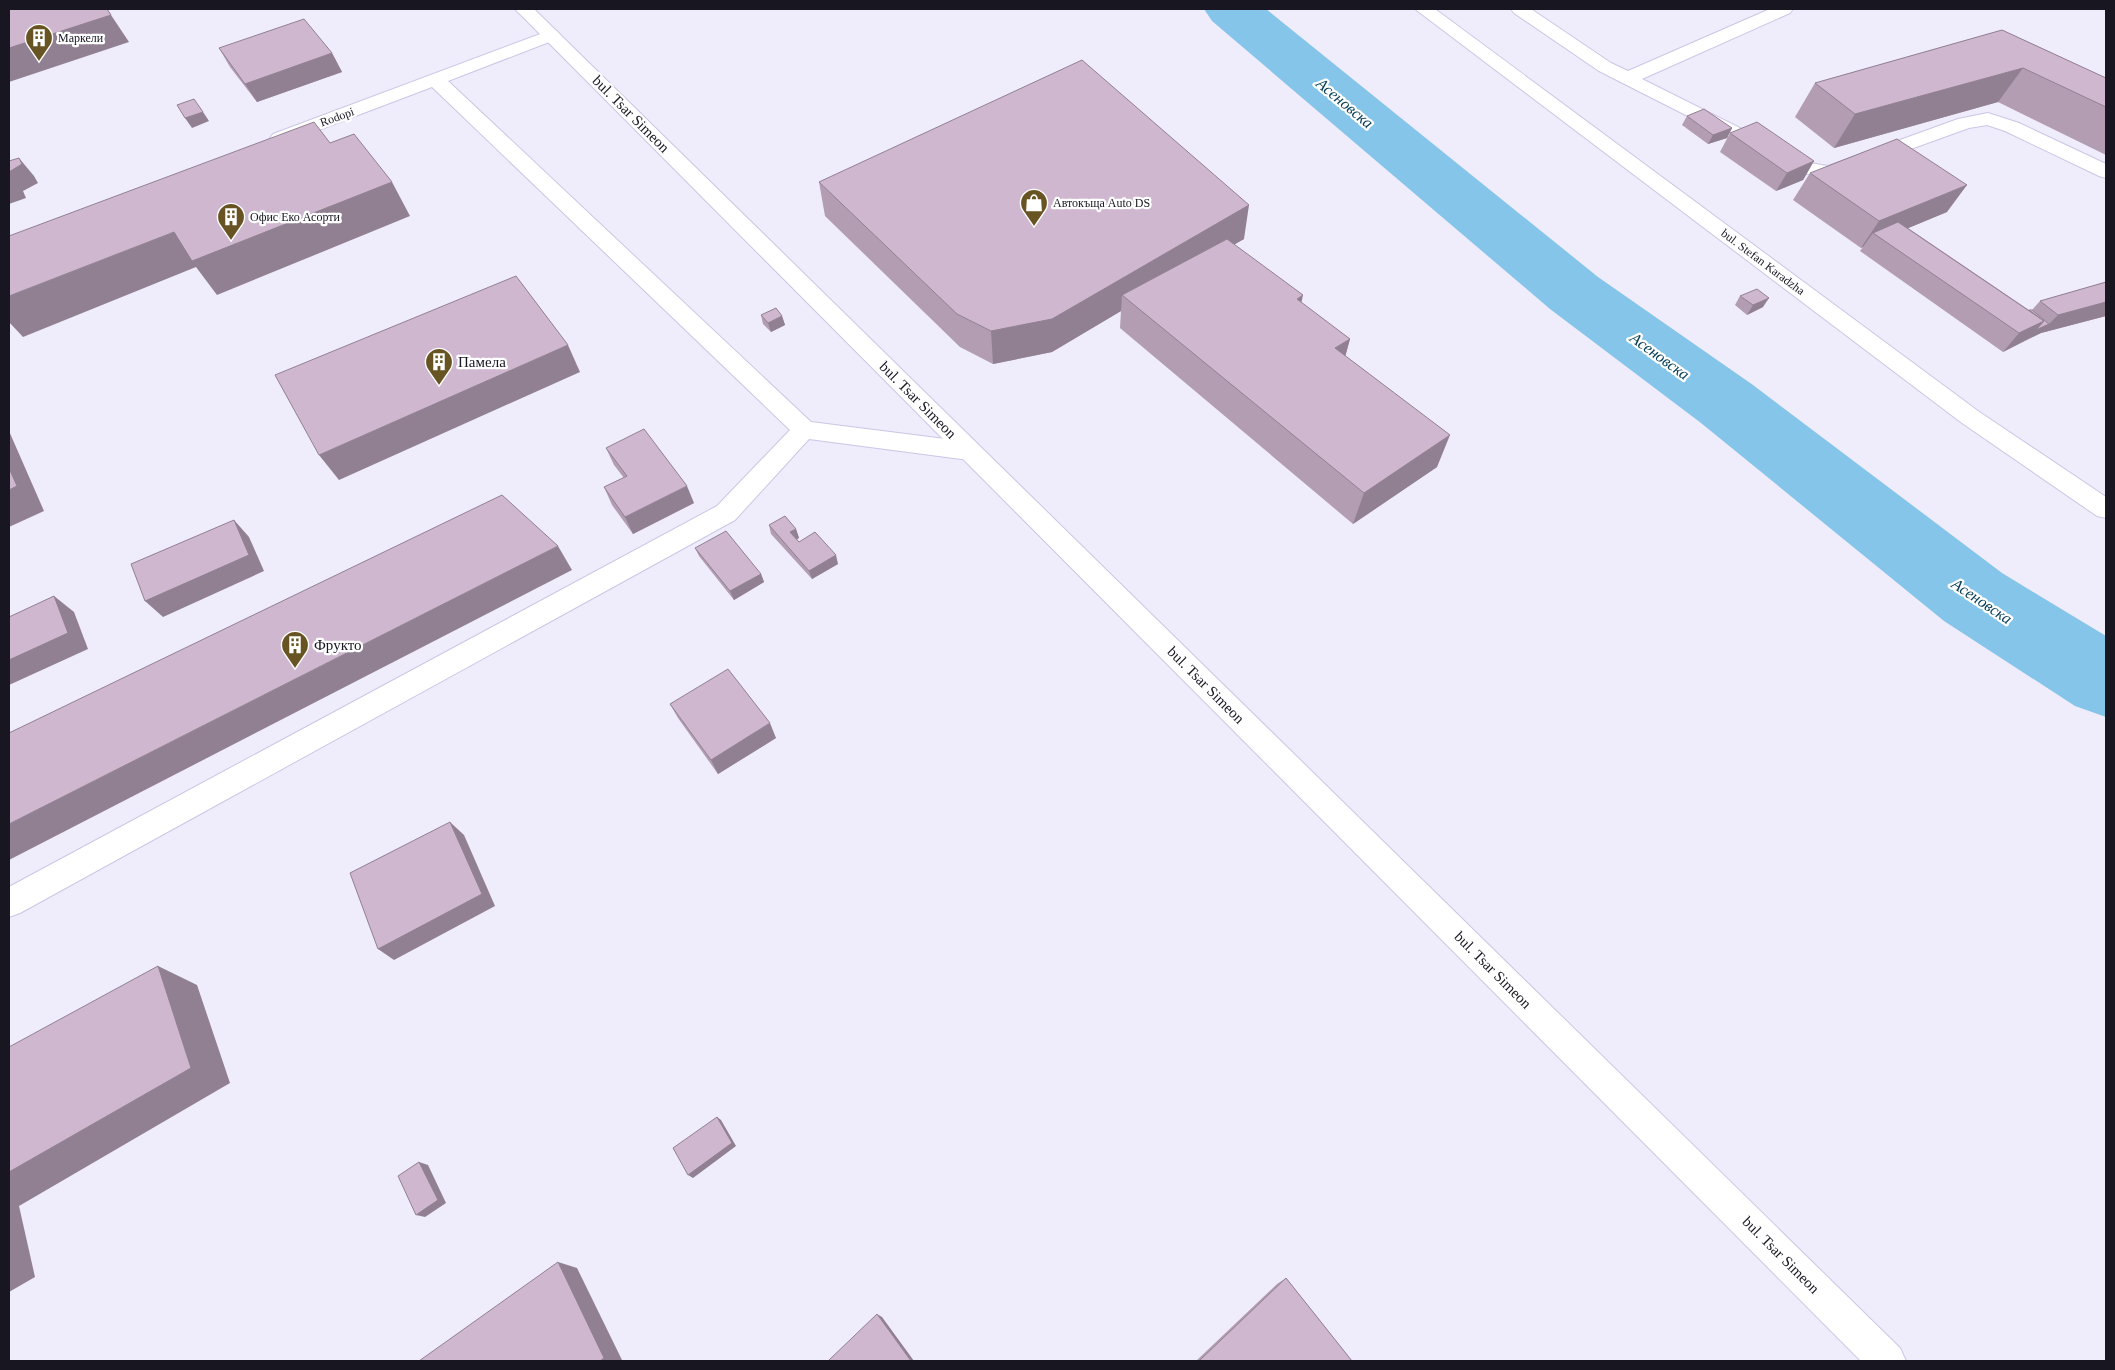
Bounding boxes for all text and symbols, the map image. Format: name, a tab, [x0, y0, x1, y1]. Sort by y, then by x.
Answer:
building icon: Маркели	[24, 23, 54, 62]
place label: Маркели	[58, 31, 104, 45]
street label: bul. Tsar Simeon	[589, 72, 673, 156]
water label: Асеновска	[1313, 74, 1377, 131]
street label: Rodopi	[318, 104, 357, 130]
shop icon: Автокъща Auto DS	[1019, 188, 1049, 227]
place label: Автокъща Auto DS	[1053, 196, 1150, 210]
building icon: Офис Еко Асорти	[216, 202, 246, 241]
place label: Офис Еко Асорти	[250, 210, 341, 224]
street label: bul. Stefan Karadzha	[1718, 226, 1808, 298]
water label: Асеновска	[1627, 328, 1693, 383]
building icon: Памела	[424, 347, 454, 386]
place label: Памела	[458, 354, 506, 370]
street label: bul. Tsar Simeon	[876, 358, 960, 442]
water label: Асеновска	[1948, 574, 2015, 627]
building icon: Фрукто	[280, 630, 310, 669]
place label: Фрукто	[314, 637, 362, 653]
street label: bul. Tsar Simeon	[1164, 643, 1248, 727]
street label: bul. Tsar Simeon	[1451, 928, 1535, 1012]
street label: bul. Tsar Simeon	[1739, 1213, 1823, 1297]

